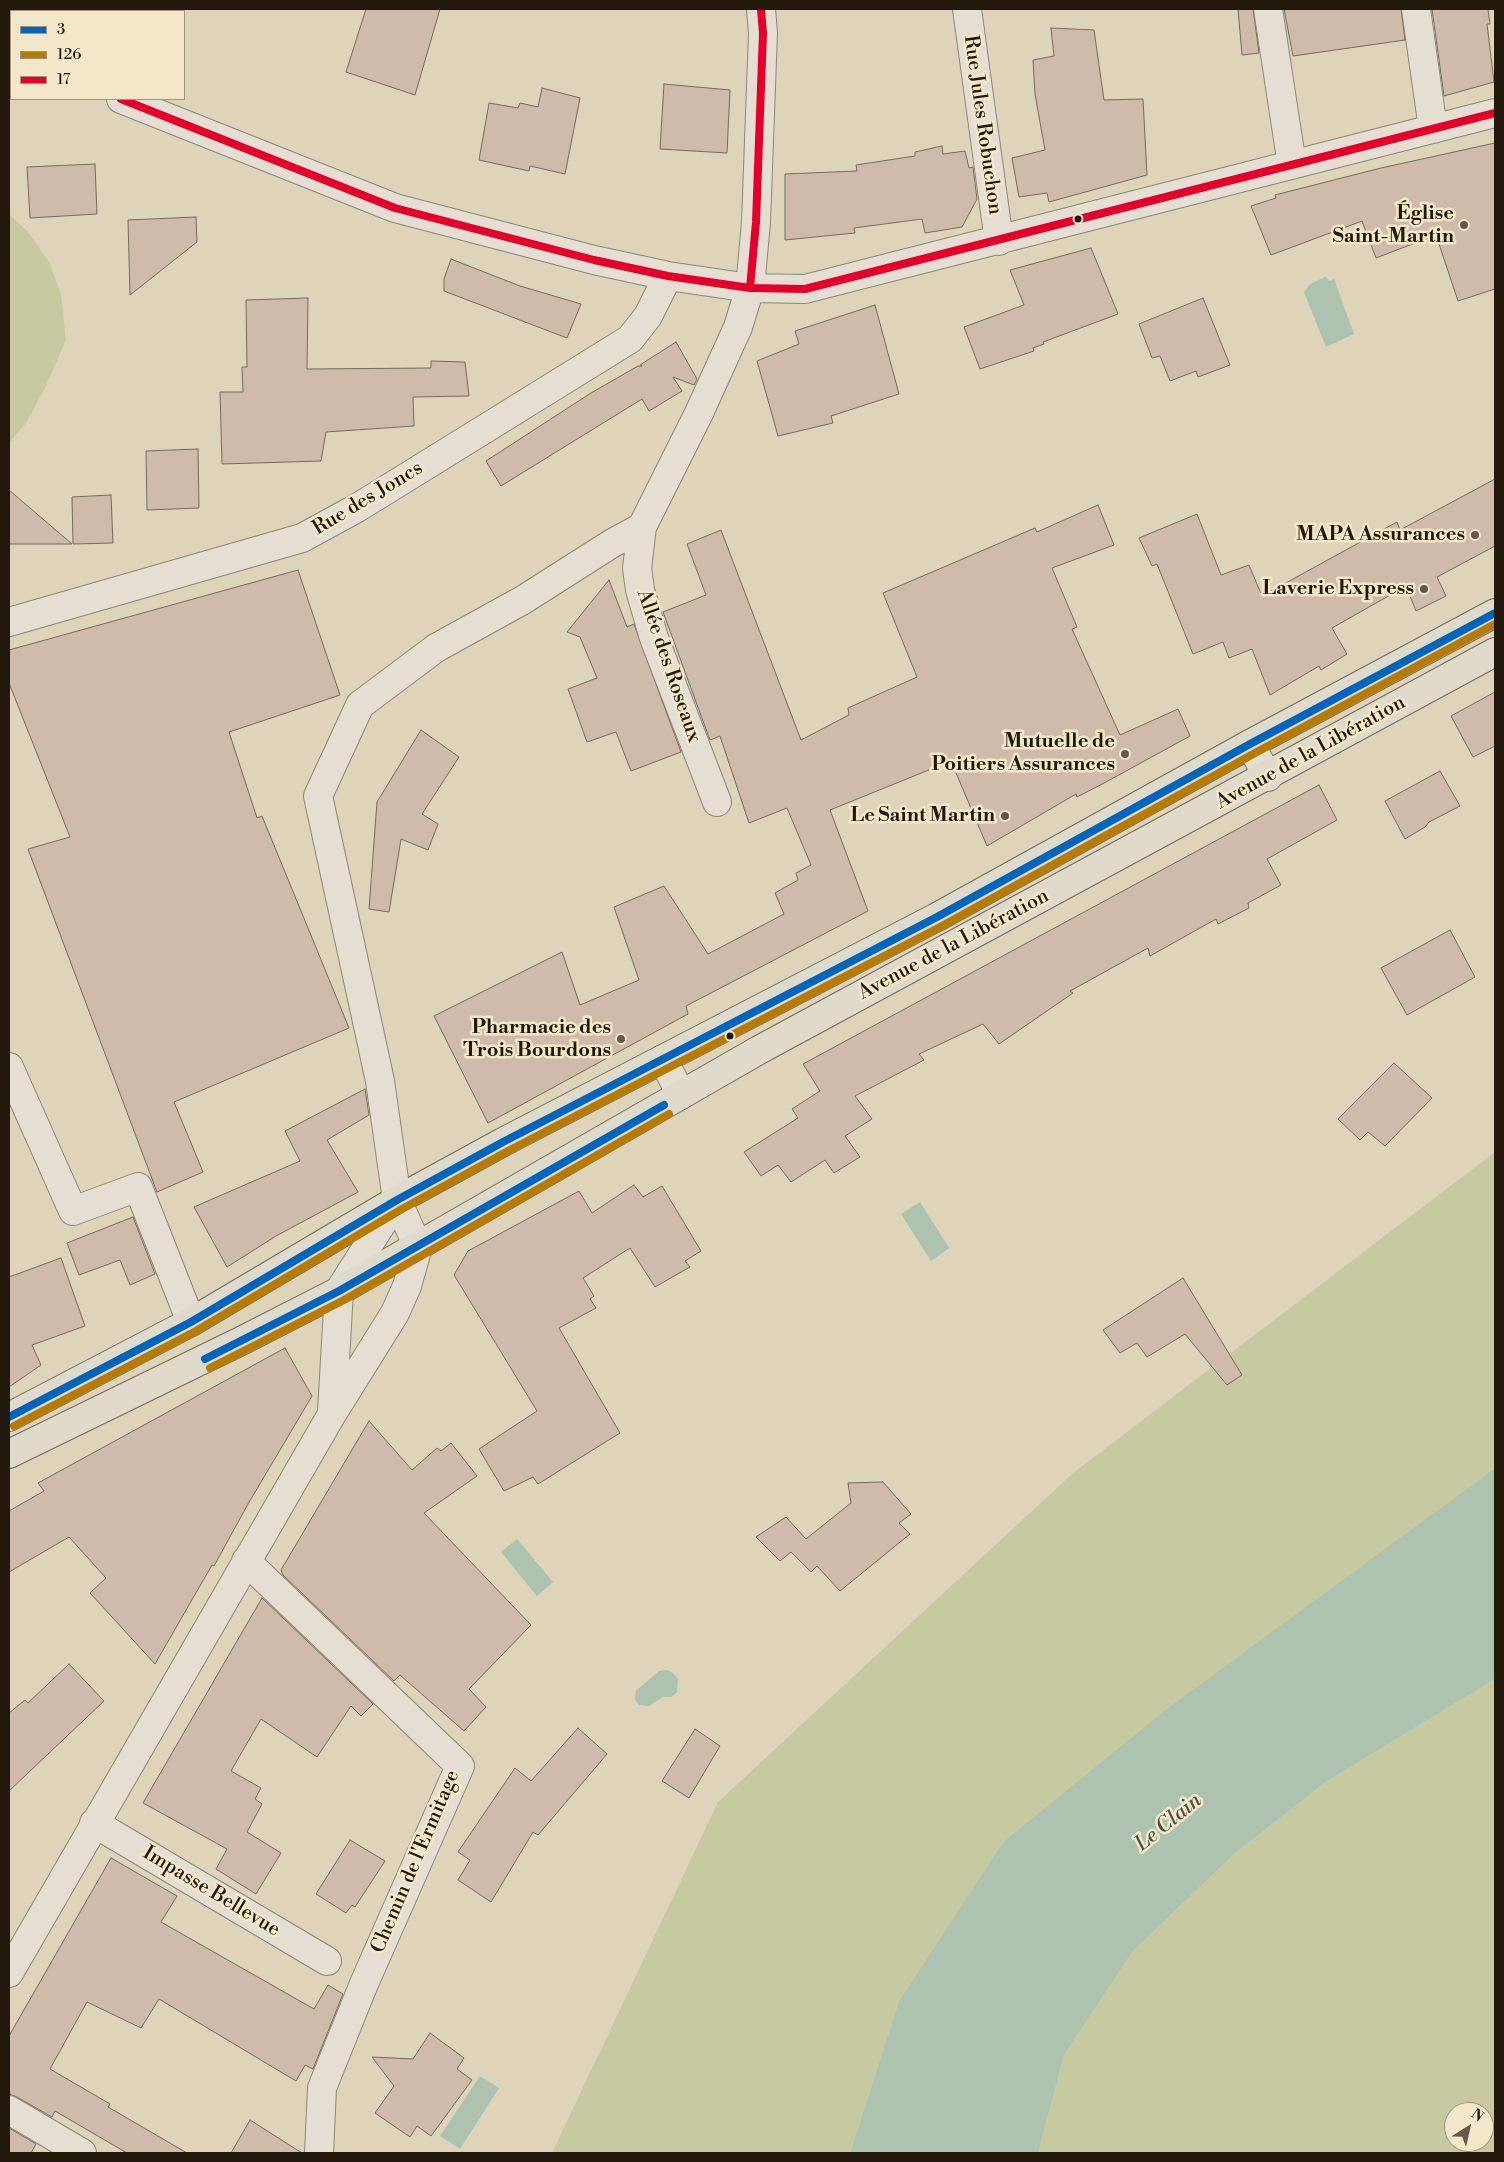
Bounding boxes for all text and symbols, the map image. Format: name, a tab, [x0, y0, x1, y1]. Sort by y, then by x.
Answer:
legend	[10, 10, 185, 100]
text: 3	[57, 20, 65, 39]
street label: Rue Jules Robuchon	[958, 34, 1006, 216]
text: 126	[57, 45, 81, 64]
text: 17	[57, 70, 70, 89]
place label: Église Saint-Martin	[1332, 202, 1454, 249]
unlabelled marker	[1073, 214, 1083, 224]
marker: Église Saint-Martin	[1458, 219, 1470, 231]
street label: Rue des Joncs	[309, 457, 427, 541]
place label: MAPA Assurances	[1296, 523, 1465, 547]
marker: MAPA Assurances	[1469, 529, 1481, 541]
place label: Laverie Express	[1262, 577, 1414, 601]
marker: Laverie Express	[1418, 583, 1430, 595]
street label: Allée des Roseaux	[631, 587, 705, 745]
street label: Avenue de la Libération	[1212, 691, 1410, 815]
place label: Mutuelle de Poitiers Assurances	[931, 730, 1115, 777]
marker: Mutuelle de Poitiers Assurances	[1119, 748, 1131, 760]
place label: Le Saint Martin	[851, 804, 995, 828]
marker: Le Saint Martin	[999, 810, 1011, 822]
street label: Avenue de la Libération	[854, 884, 1054, 1006]
place label: Pharmacie des Trois Bourdons	[463, 1016, 611, 1063]
unlabelled marker	[725, 1031, 735, 1041]
marker: Pharmacie des Trois Bourdons	[615, 1033, 627, 1045]
street label: Chemin de l'Ermitage	[367, 1767, 465, 1957]
water label: Le Clain	[1131, 1789, 1207, 1857]
street label: Impasse Bellevue	[138, 1842, 284, 1942]
north arrow	[1444, 2102, 1494, 2152]
text: N	[1467, 2105, 1487, 2126]

